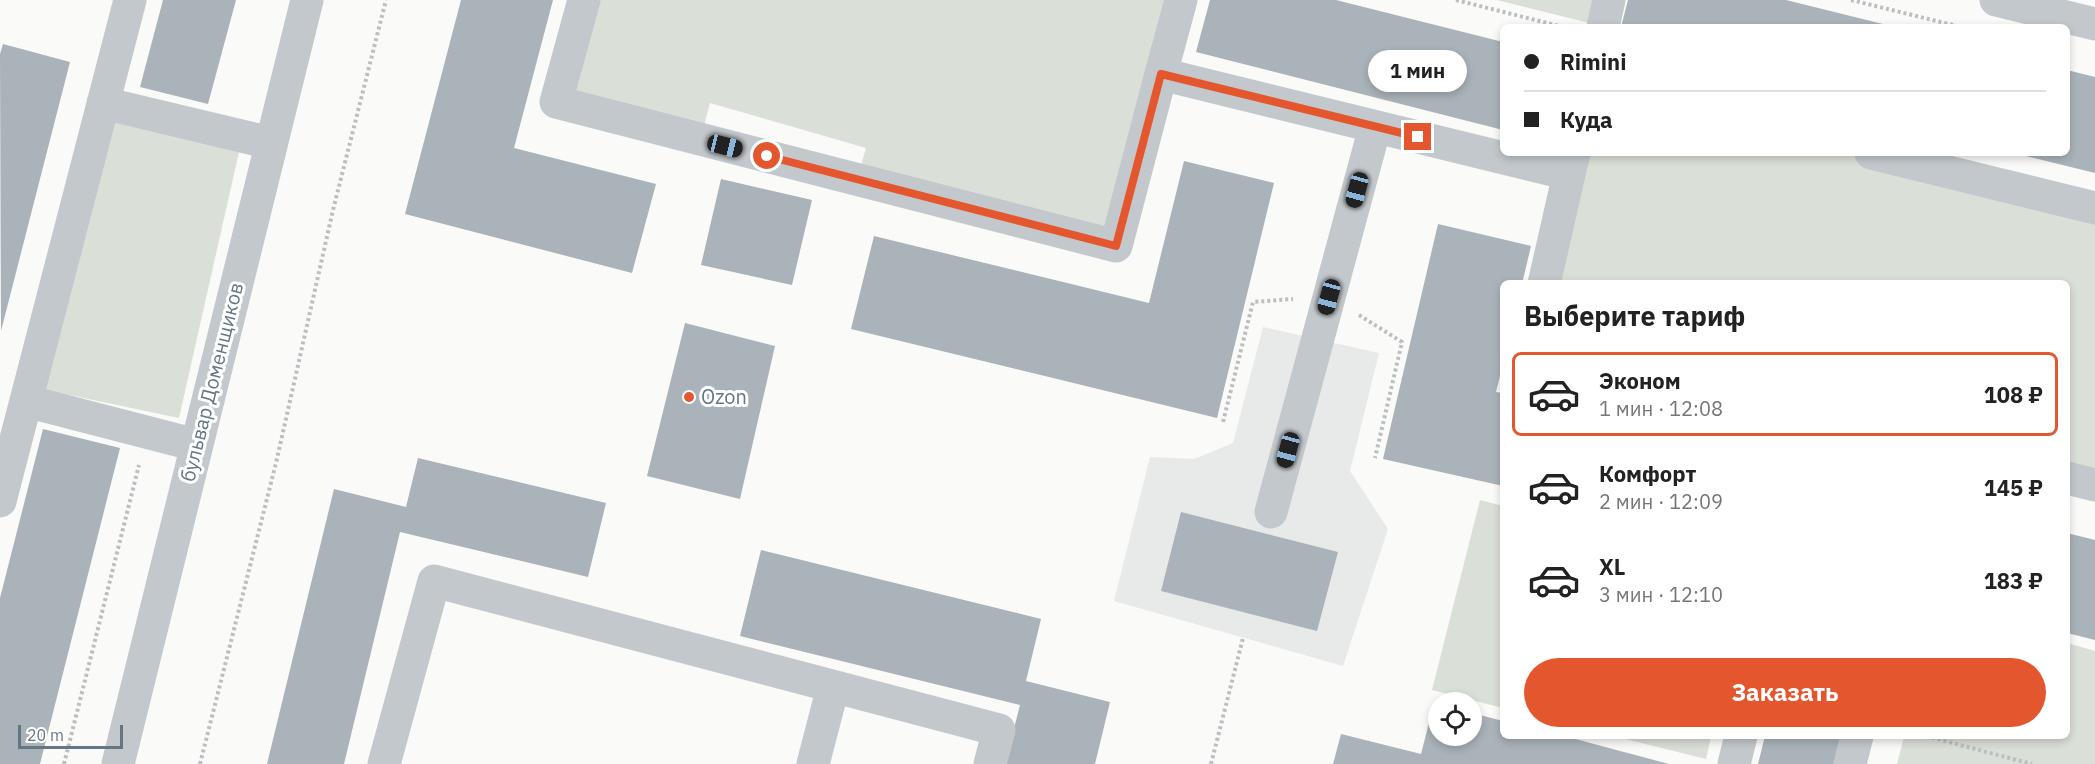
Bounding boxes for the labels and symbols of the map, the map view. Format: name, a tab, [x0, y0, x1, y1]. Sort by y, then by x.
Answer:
callout: 1 мин	[1368, 50, 1468, 92]
route end	[1404, 123, 1431, 150]
car	[705, 133, 745, 159]
route start	[753, 142, 780, 169]
car	[1344, 170, 1370, 210]
car	[1316, 277, 1342, 317]
street label: бульвар Доменщиков	[174, 280, 249, 484]
place label: Ozon	[701, 383, 747, 410]
marker: Ozon	[682, 390, 696, 404]
car	[1275, 430, 1301, 470]
scale bar	[18, 722, 123, 750]

